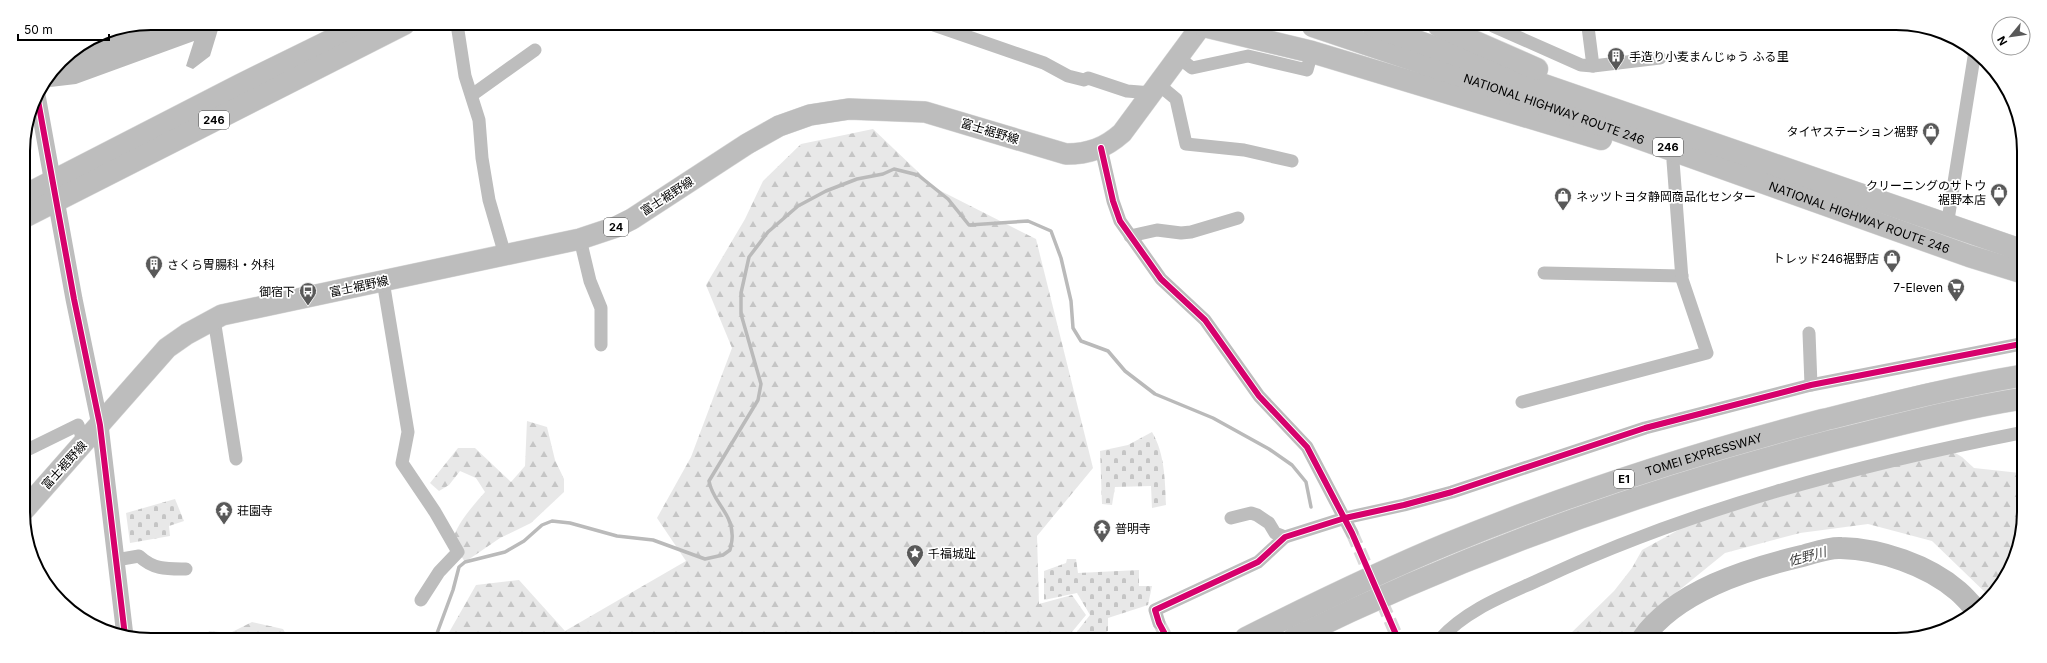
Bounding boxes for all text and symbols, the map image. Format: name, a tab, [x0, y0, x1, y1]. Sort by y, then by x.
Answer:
scale bar	[18, 16, 109, 42]
north arrow	[1991, 16, 2031, 56]
text: 50 m	[24, 22, 53, 37]
text: N	[1994, 34, 2010, 48]
building icon: 手造り小麦まんじゅう ふる里	[1606, 46, 1626, 71]
place label: 手造り小麦まんじゅう ふる里	[1629, 49, 1788, 64]
street label: NATIONAL HIGHWAY ROUTE 246	[1462, 70, 1647, 147]
road number: 246	[199, 111, 229, 129]
street label: 富士裾野線	[959, 115, 1021, 147]
shop icon: タイヤステーション裾野	[1921, 121, 1941, 146]
place label: タイヤステーション裾野	[1787, 124, 1918, 139]
road number: 246	[1653, 138, 1683, 156]
street label: 富士裾野線	[638, 173, 696, 219]
street label: NATIONAL HIGHWAY ROUTE 246	[1767, 178, 1952, 256]
place label: クリーニングのサトウ 裾野本店	[1866, 178, 1986, 207]
shop icon: クリーニングのサトウ 裾野本店	[1989, 182, 2009, 207]
shop icon: ネッツトヨタ静岡商品化センター	[1553, 186, 1573, 211]
place label: ネッツトヨタ静岡商品化センター	[1576, 189, 1756, 204]
road number: 24	[604, 218, 628, 236]
shop icon: トレッド246裾野店	[1882, 248, 1902, 273]
place label: トレッド246裾野店	[1773, 251, 1879, 266]
building icon: さくら胃腸科・外科	[144, 254, 164, 279]
place label: さくら胃腸科・外科	[167, 257, 275, 272]
street label: 富士裾野線	[328, 272, 390, 300]
supermarket icon: 7-Eleven	[1946, 277, 1966, 302]
place label: 7-Eleven	[1893, 280, 1943, 295]
bus stop icon: 御宿下	[298, 281, 318, 306]
place label: 御宿下	[259, 284, 295, 299]
street label: TOMEI EXPRESSWAY	[1643, 429, 1764, 479]
street label: 富士裾野線	[38, 438, 90, 492]
road number: E1	[1614, 470, 1634, 488]
temple icon: 荘園寺	[214, 500, 234, 525]
place label: 荘園寺	[237, 503, 273, 518]
temple icon: 普明寺	[1092, 518, 1112, 543]
place label: 普明寺	[1115, 521, 1151, 536]
place icon: 千福城趾	[905, 543, 925, 568]
water label: 佐野川	[1786, 543, 1830, 569]
place label: 千福城趾	[928, 546, 976, 561]

